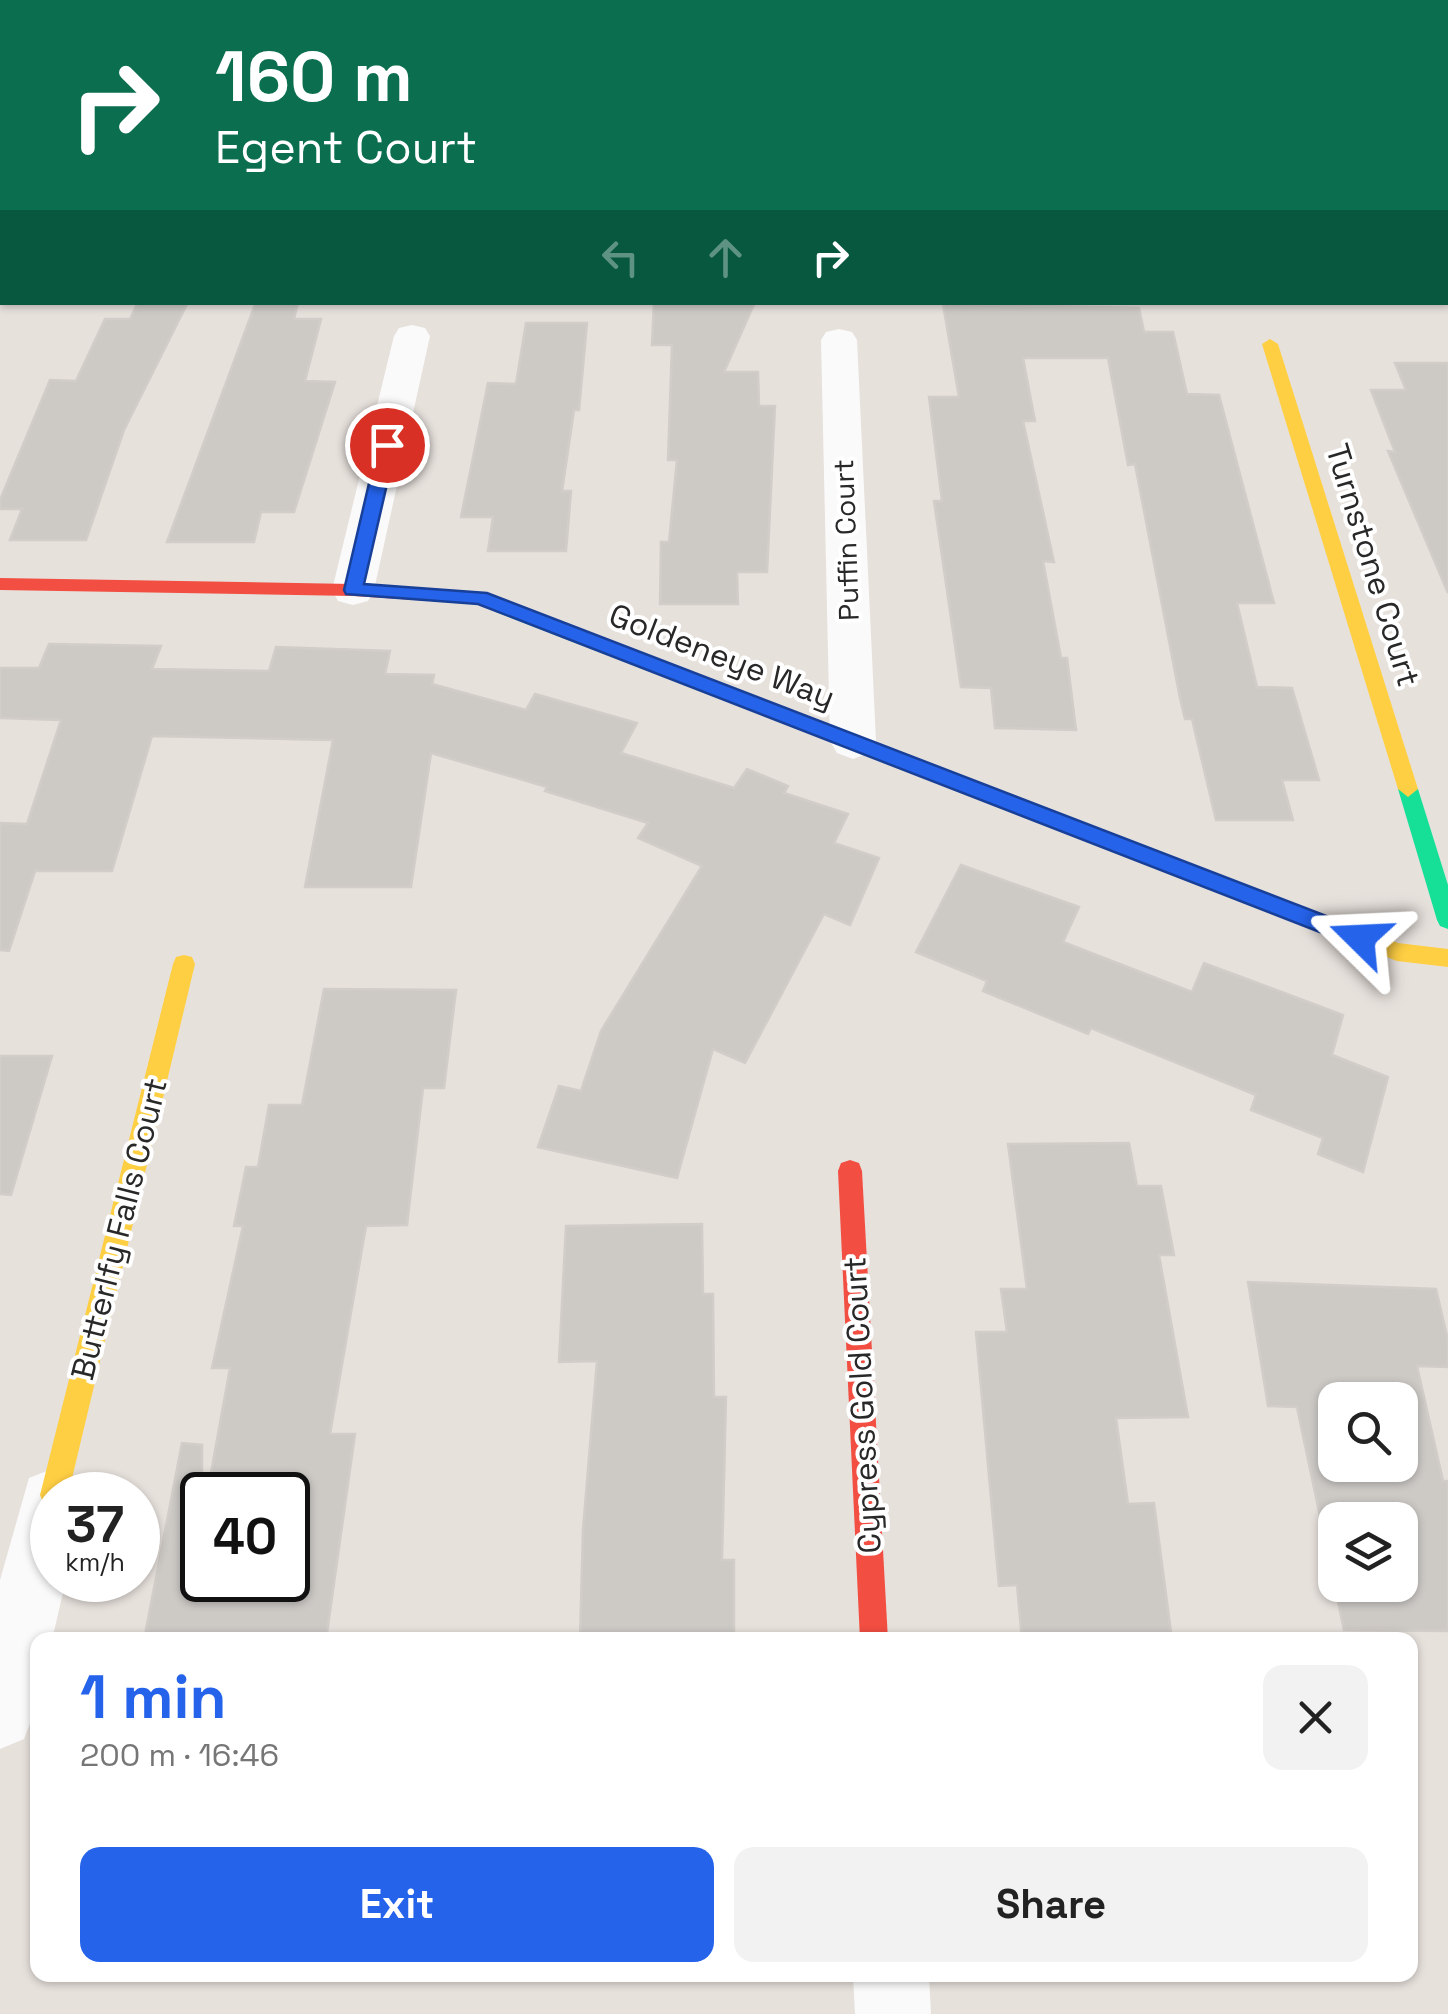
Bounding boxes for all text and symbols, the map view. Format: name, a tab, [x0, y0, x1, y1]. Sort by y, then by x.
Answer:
text: 160 m	[215, 32, 413, 121]
icon: right	[50, 40, 180, 170]
text: Egent Court	[215, 119, 477, 176]
icon: left	[593, 230, 648, 285]
icon: ahead	[698, 230, 753, 285]
icon: right	[803, 230, 858, 285]
pin	[345, 403, 430, 488]
icon: arrive	[360, 418, 415, 473]
street label: Turnstone Court	[1317, 439, 1429, 691]
street label: Puffin Court	[825, 459, 867, 621]
street label: Goldeneye Way	[603, 595, 841, 717]
position arrow	[1308, 886, 1412, 990]
street label: Butterlfy Falls Court	[62, 1074, 176, 1384]
street label: Cypress Gold Court	[834, 1255, 890, 1555]
map controls	[1318, 1382, 1418, 1602]
button: search	[1318, 1382, 1418, 1482]
speed limit sign: 40	[180, 1472, 310, 1602]
text: 37	[66, 1493, 124, 1557]
button: layers	[1318, 1502, 1418, 1602]
text: km/h	[65, 1546, 125, 1578]
text: 1 min	[80, 1659, 227, 1736]
button: close	[1263, 1665, 1368, 1770]
text: 200 m · 16:46	[80, 1735, 279, 1775]
button: Exit	[80, 1847, 714, 1962]
button: Share	[734, 1847, 1368, 1962]

